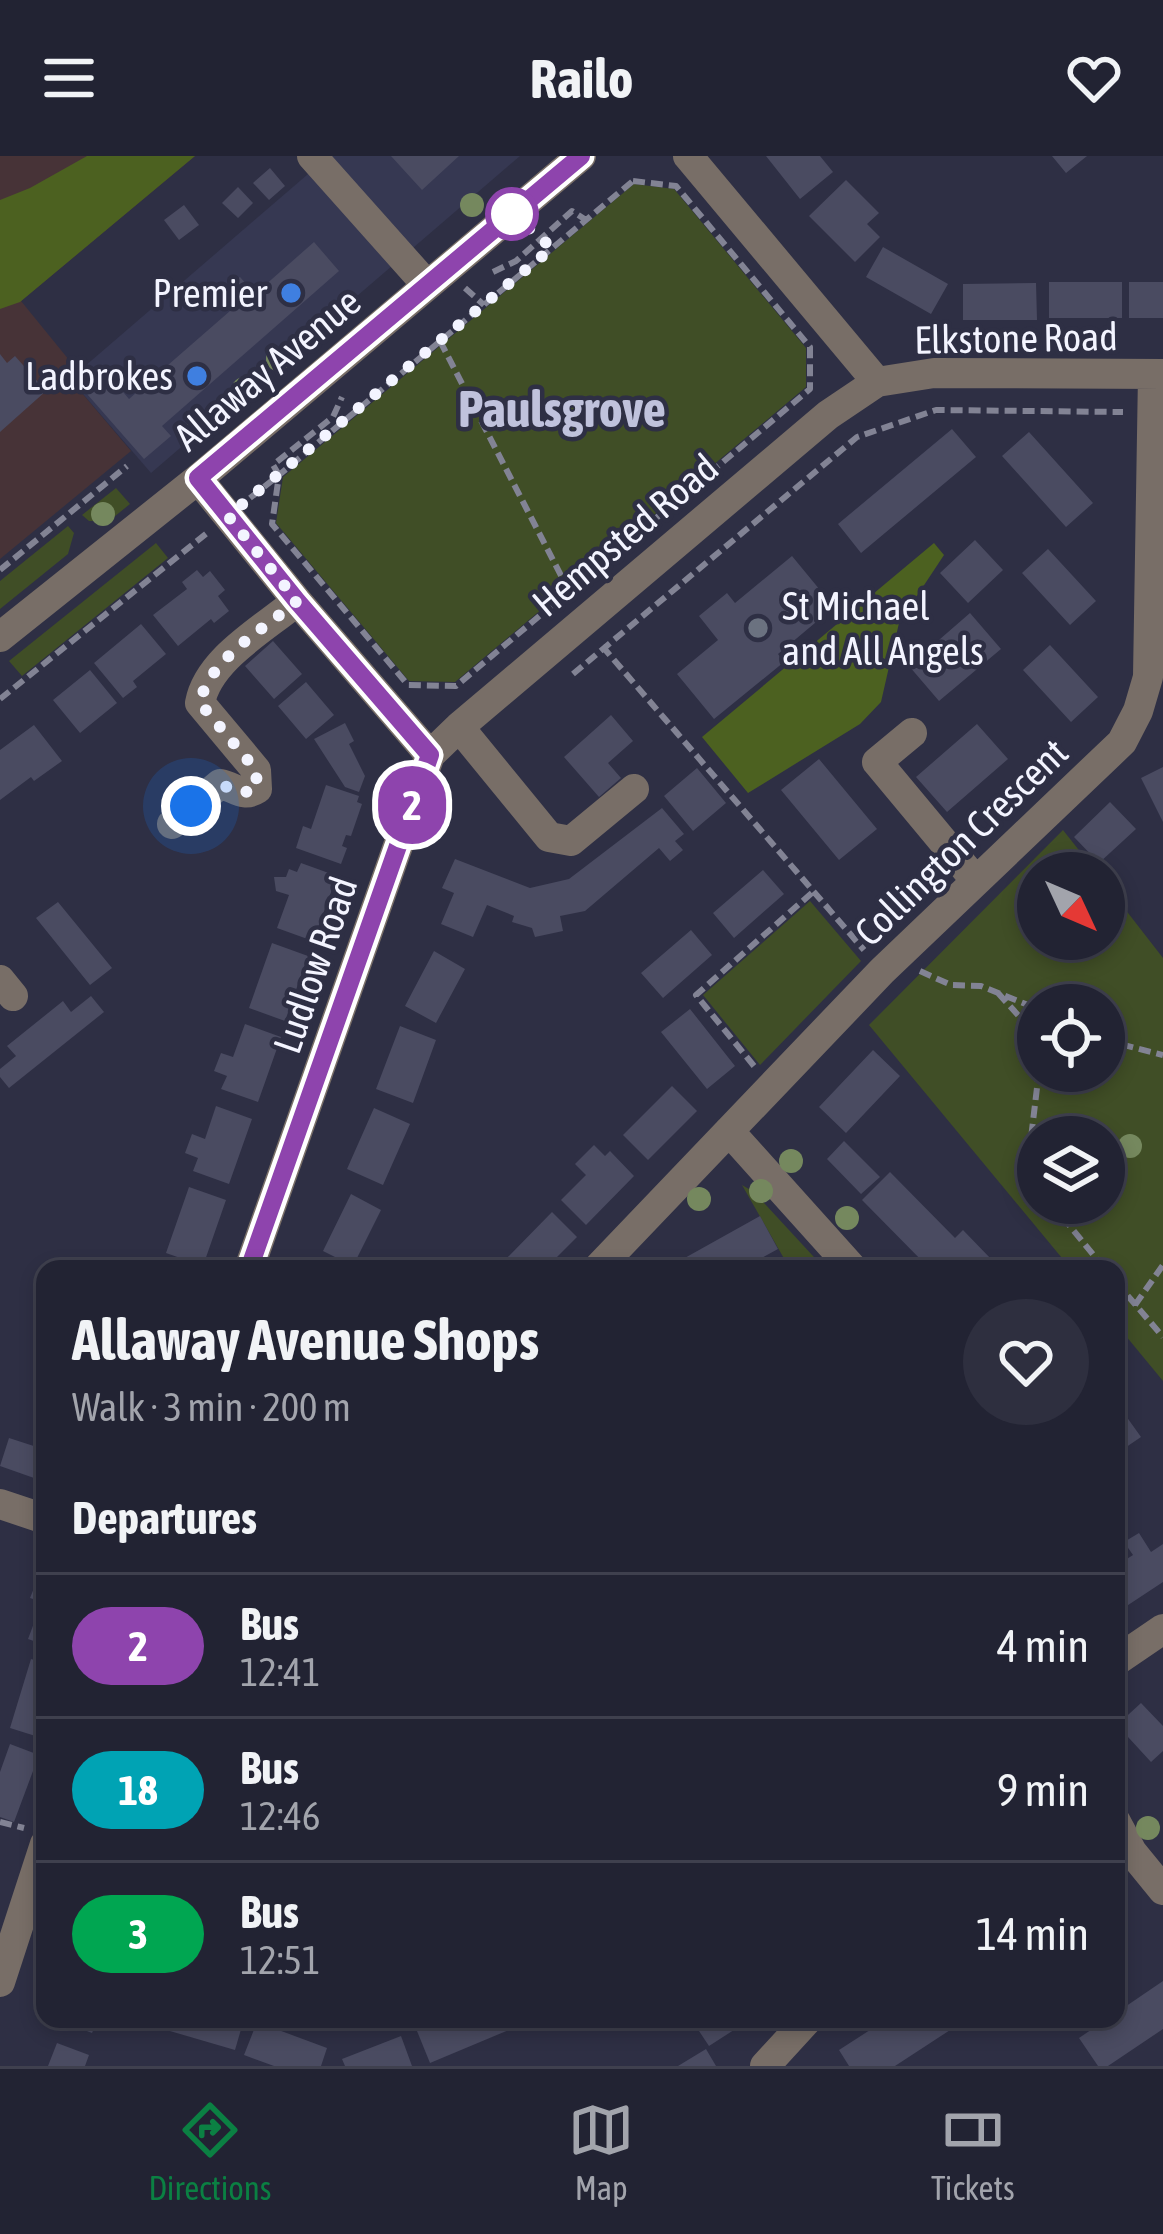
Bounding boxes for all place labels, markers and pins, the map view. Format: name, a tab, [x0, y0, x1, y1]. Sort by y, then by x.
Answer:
unlabelled marker	[487, 189, 537, 239]
place label: Premier	[152, 271, 267, 315]
marker: Premier	[278, 280, 304, 306]
place label: Ladbrokes	[25, 354, 173, 398]
marker: Ladbrokes	[184, 363, 210, 389]
place label: St Michael and All Angels	[782, 584, 984, 673]
marker: St Michael and All Angels	[745, 615, 771, 641]

